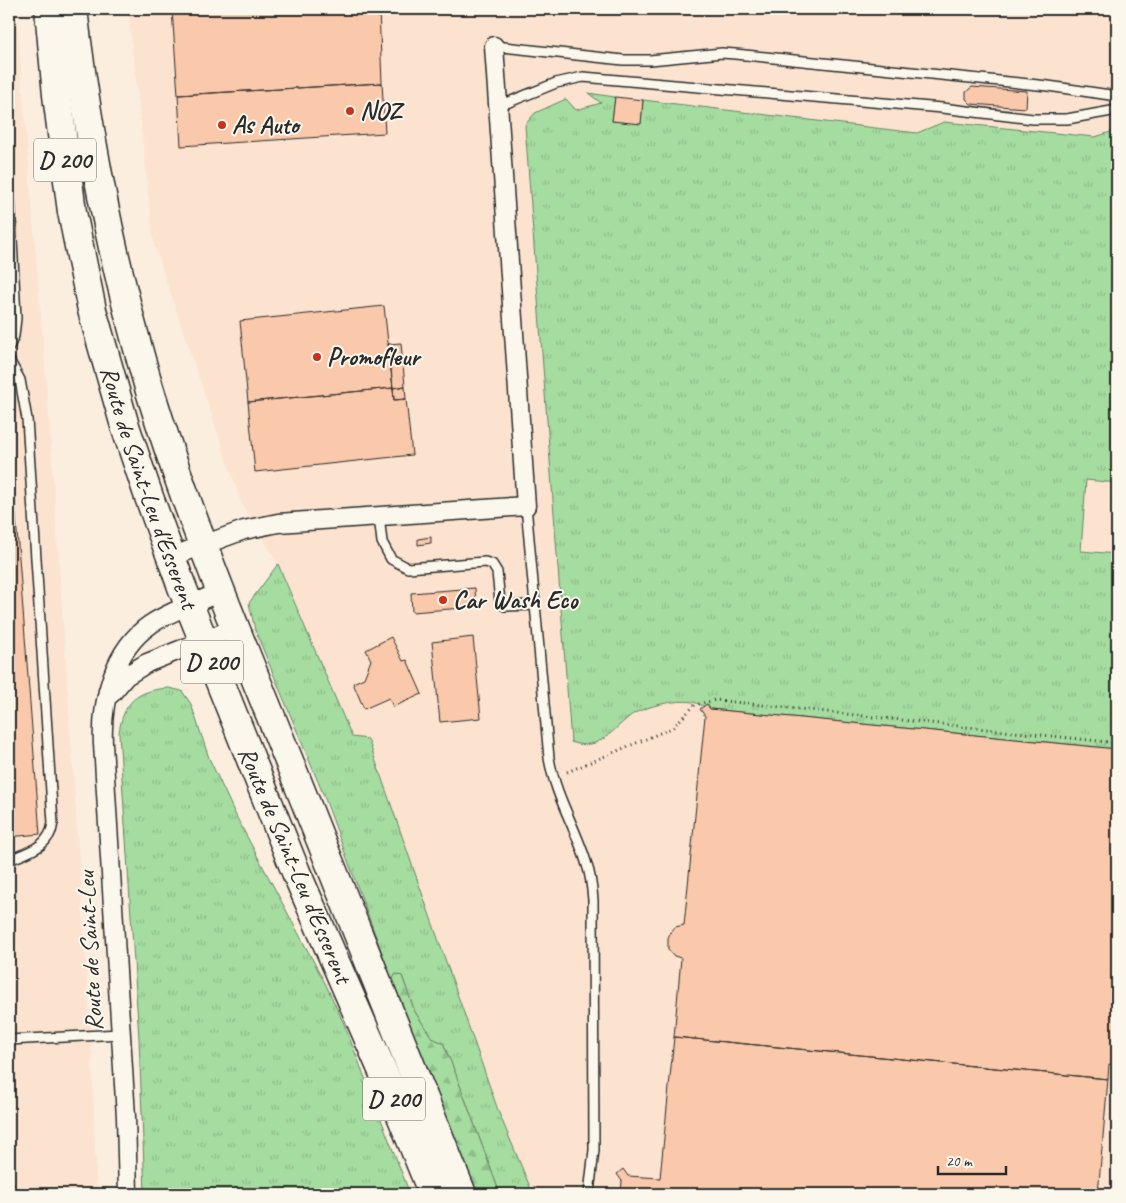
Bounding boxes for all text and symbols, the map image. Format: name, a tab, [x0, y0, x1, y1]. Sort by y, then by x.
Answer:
place label: NOZ	[360, 95, 405, 127]
marker: NOZ	[344, 105, 356, 117]
place label: As Auto	[232, 109, 302, 141]
marker: As Auto	[216, 119, 228, 131]
road number: D 200	[34, 138, 96, 182]
place label: Promofleur	[327, 341, 422, 373]
marker: Promofleur	[311, 351, 323, 363]
street label: Route de Saint-Leu d'Esserent	[93, 363, 206, 616]
place label: Car Wash Eco	[453, 584, 579, 616]
marker: Car Wash Eco	[437, 594, 449, 606]
road number: D 200	[181, 640, 243, 684]
street label: Route de Saint-Leu d'Esserent	[231, 742, 360, 991]
street label: Route de Saint-Leu	[70, 868, 110, 1032]
road number: D 200	[363, 1078, 425, 1120]
scale bar	[938, 1143, 1006, 1175]
text: 20 m	[946, 1152, 973, 1171]

